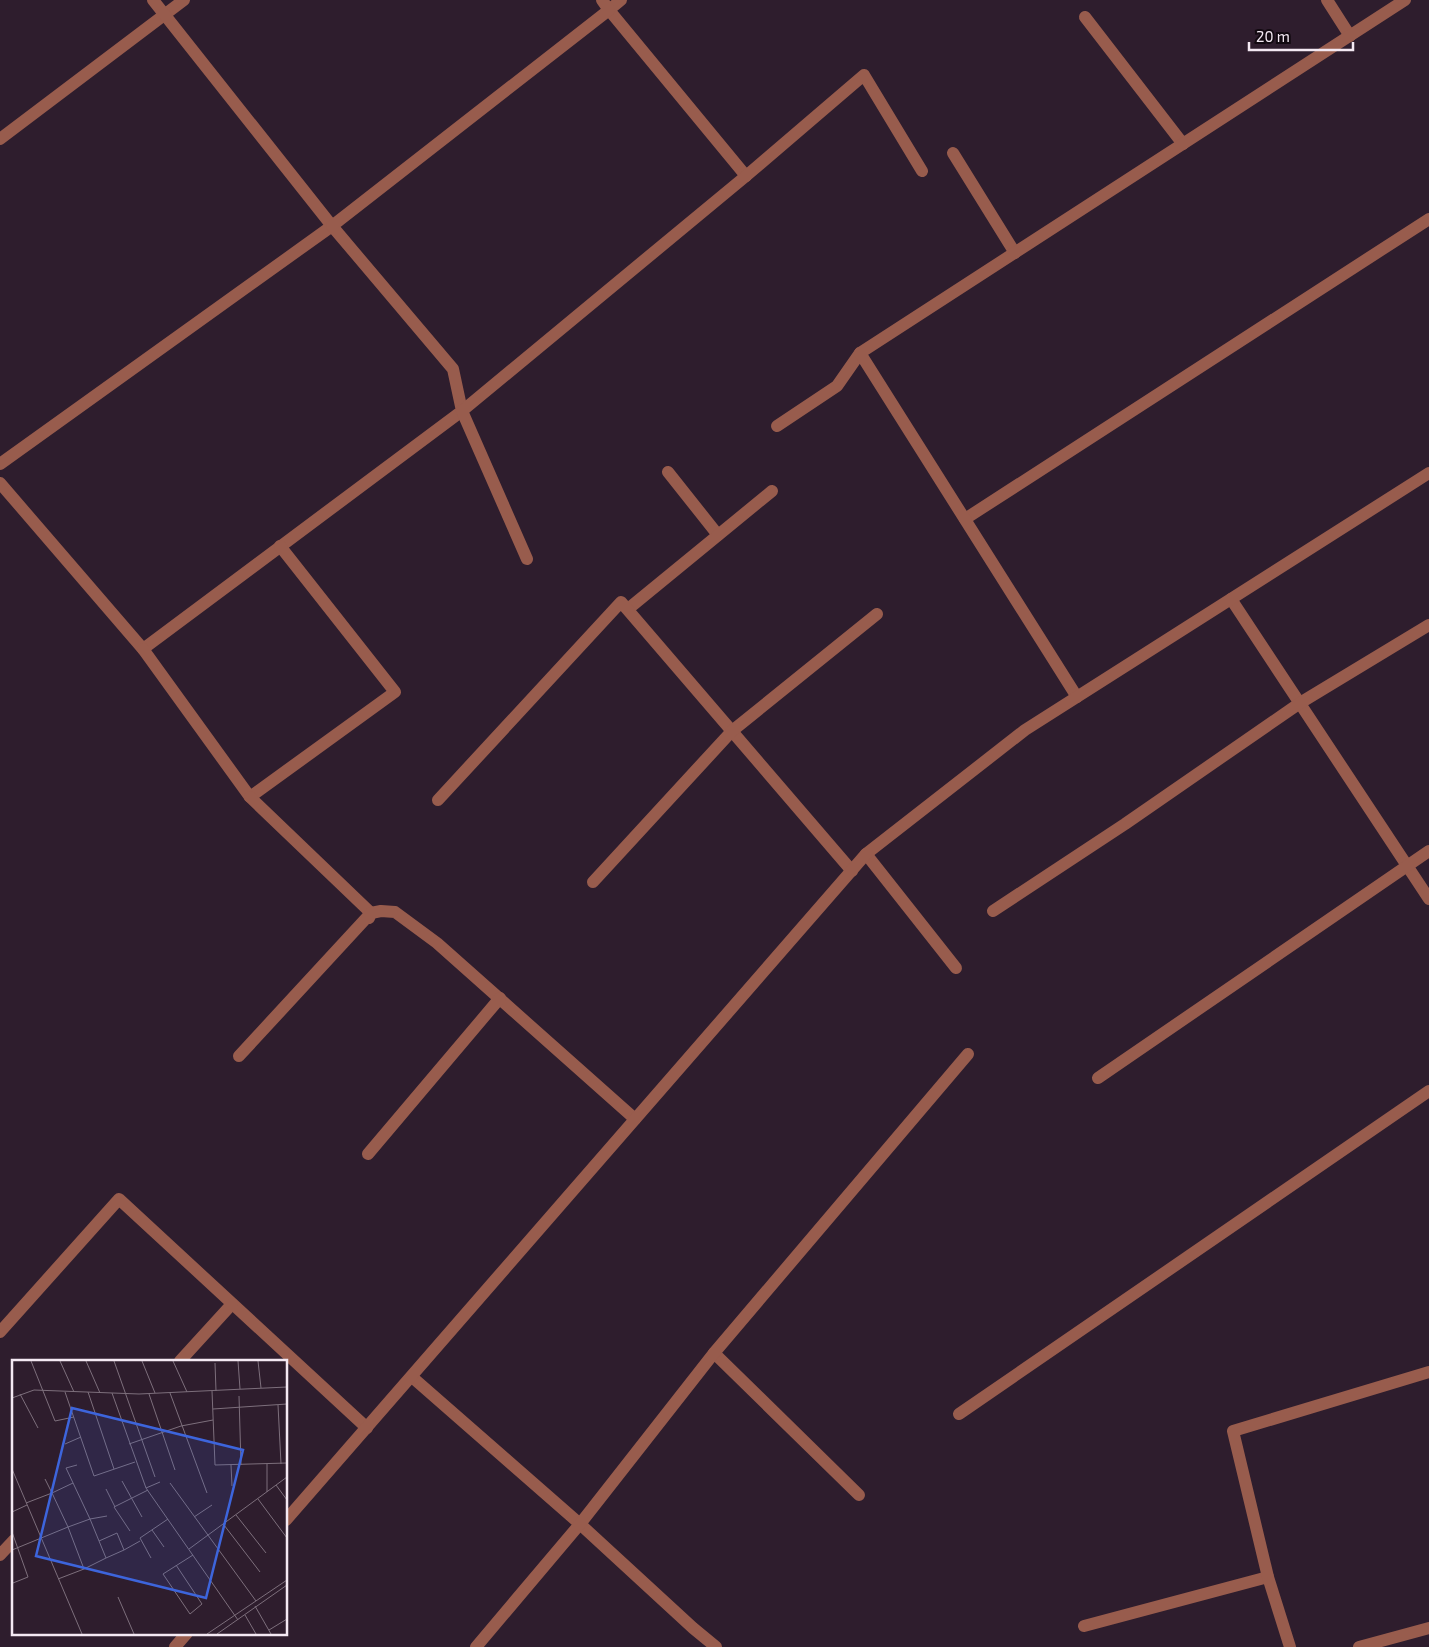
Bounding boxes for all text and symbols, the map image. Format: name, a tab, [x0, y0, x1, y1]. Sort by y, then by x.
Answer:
scale bar	[1249, 20, 1353, 52]
text: 20 m	[1256, 27, 1290, 45]
inset map	[12, 1360, 288, 1634]

